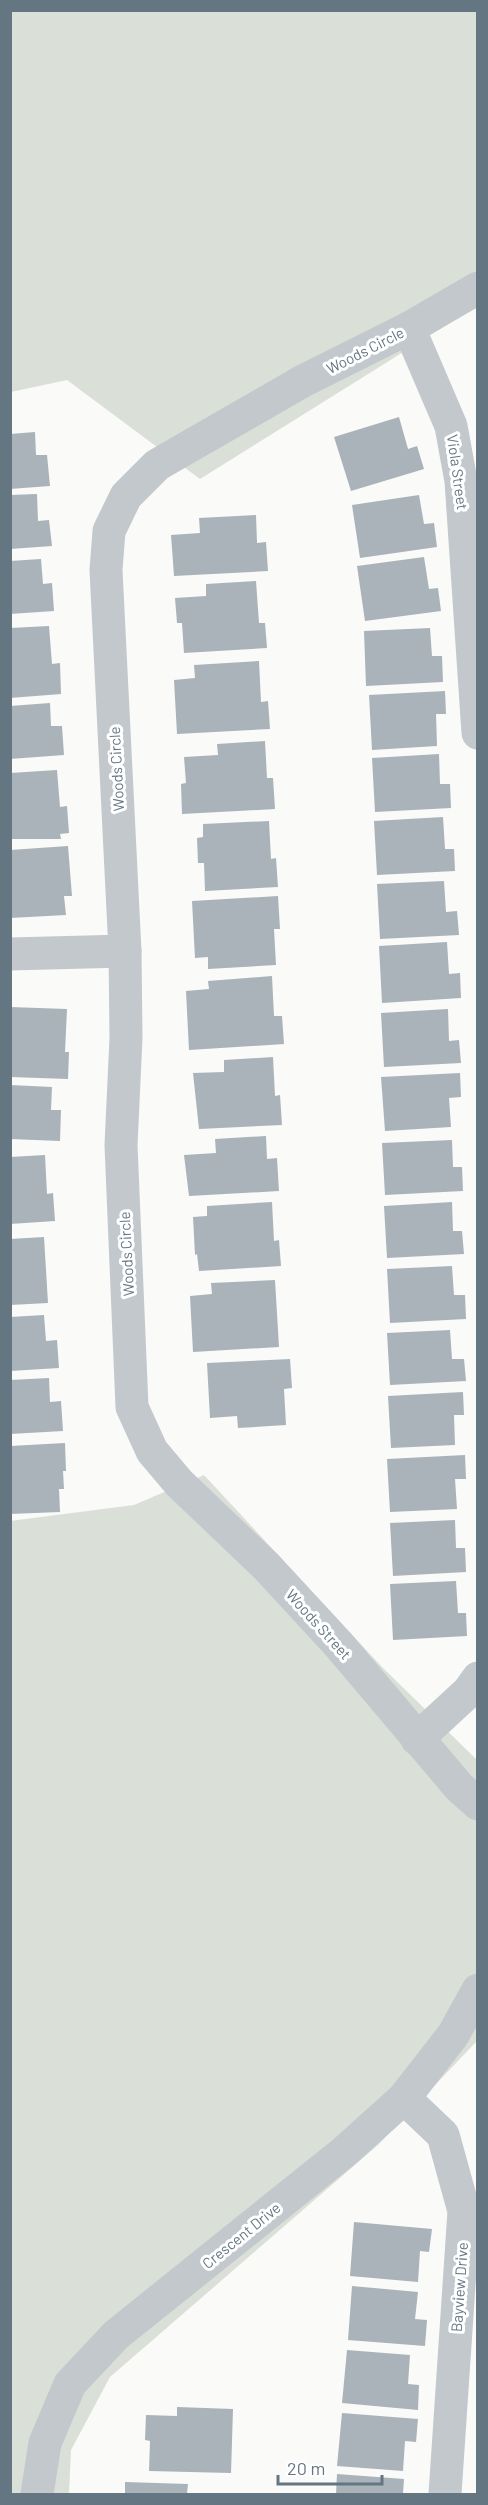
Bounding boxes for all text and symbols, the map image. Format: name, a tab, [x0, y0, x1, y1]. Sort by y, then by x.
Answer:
street label: Woods Circle	[323, 323, 407, 377]
street label: Viola Street	[444, 433, 472, 511]
street label: Woods Circle	[105, 726, 127, 812]
street label: Woods Circle	[115, 1211, 137, 1297]
street label: Woods Street	[283, 1585, 355, 1663]
street label: Crescent Drive	[198, 2198, 284, 2272]
street label: Bayview Drive	[447, 2242, 471, 2332]
scale bar	[278, 2448, 382, 2486]
text: 20 m	[287, 2457, 325, 2479]

